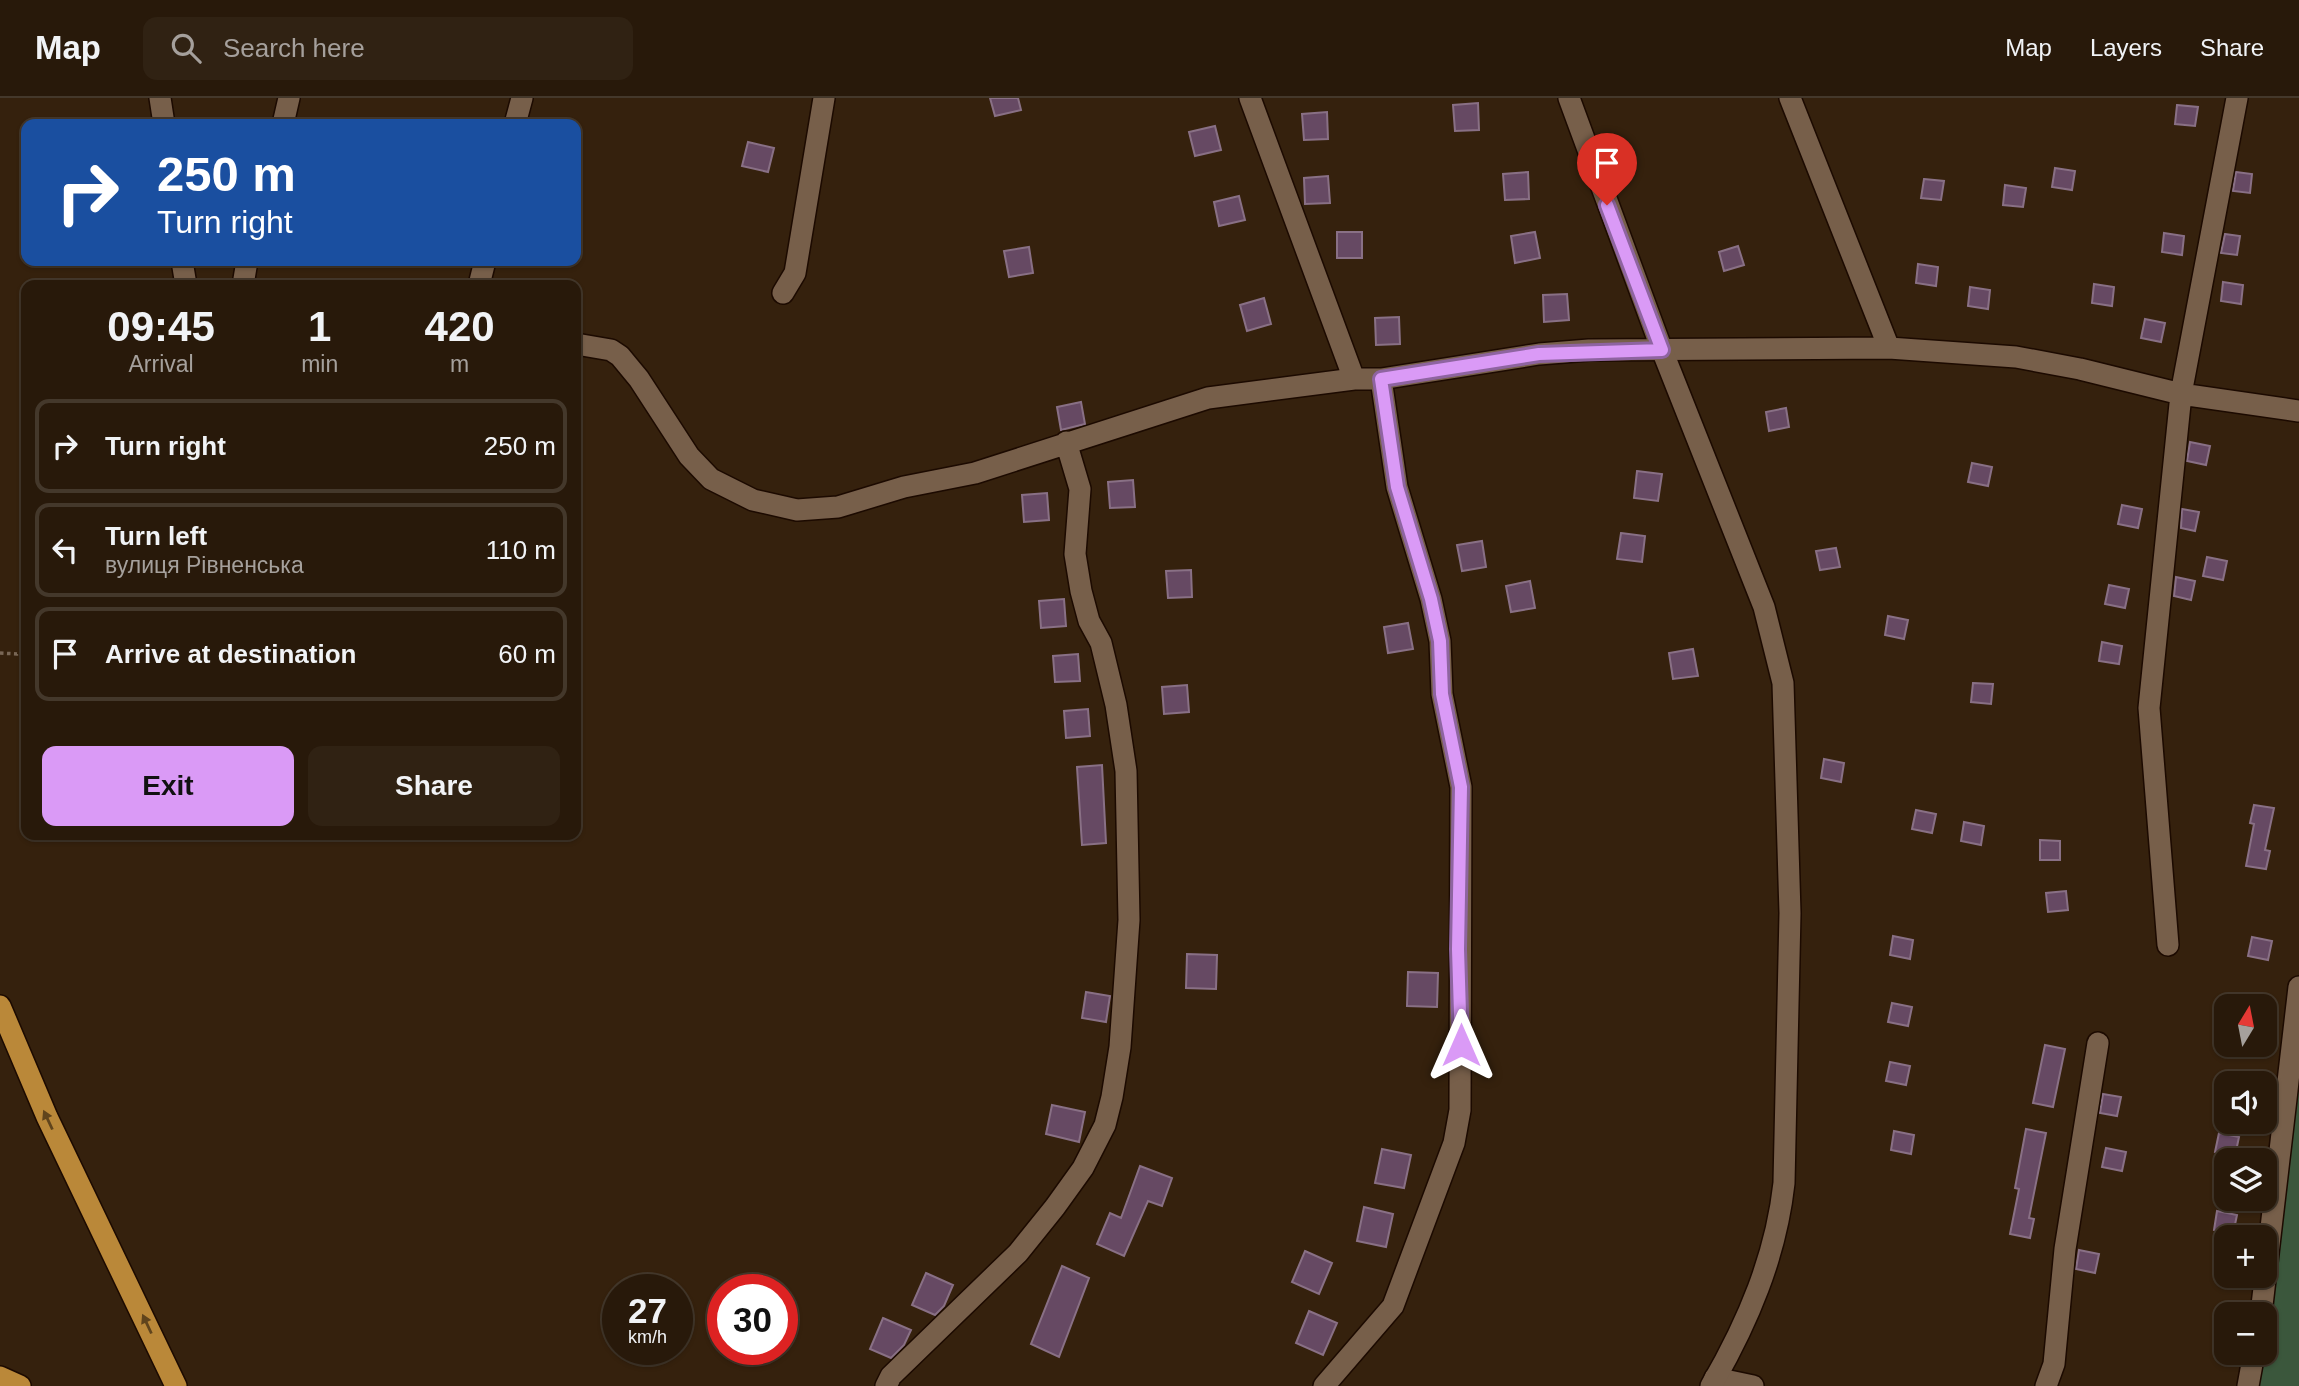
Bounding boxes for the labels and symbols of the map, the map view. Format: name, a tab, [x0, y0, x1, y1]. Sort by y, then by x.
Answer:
pin	[1577, 133, 1637, 205]
north arrow	[2214, 994, 2277, 1057]
position arrow	[1424, 1008, 1498, 1082]
one-way arrow	[42, 1109, 53, 1130]
speed limit sign: 30	[707, 1274, 798, 1365]
one-way arrow	[142, 1314, 153, 1334]

